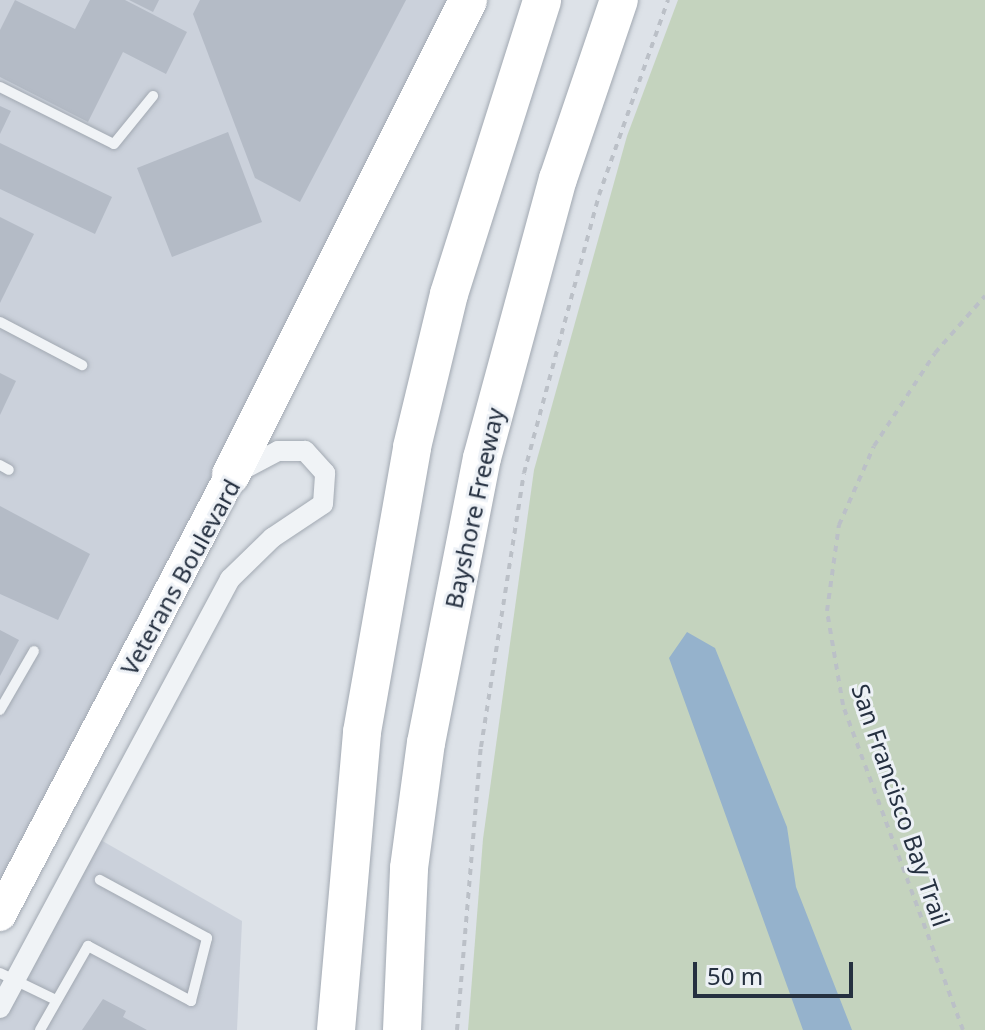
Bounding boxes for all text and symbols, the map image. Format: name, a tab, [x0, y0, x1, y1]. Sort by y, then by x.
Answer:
street label: Bayshore Freeway	[439, 405, 509, 611]
street label: Veterans Boulevard	[114, 474, 246, 680]
street label: San Francisco Bay Trail	[846, 680, 956, 930]
scale bar	[697, 946, 857, 996]
text: 50 m	[707, 959, 763, 992]

